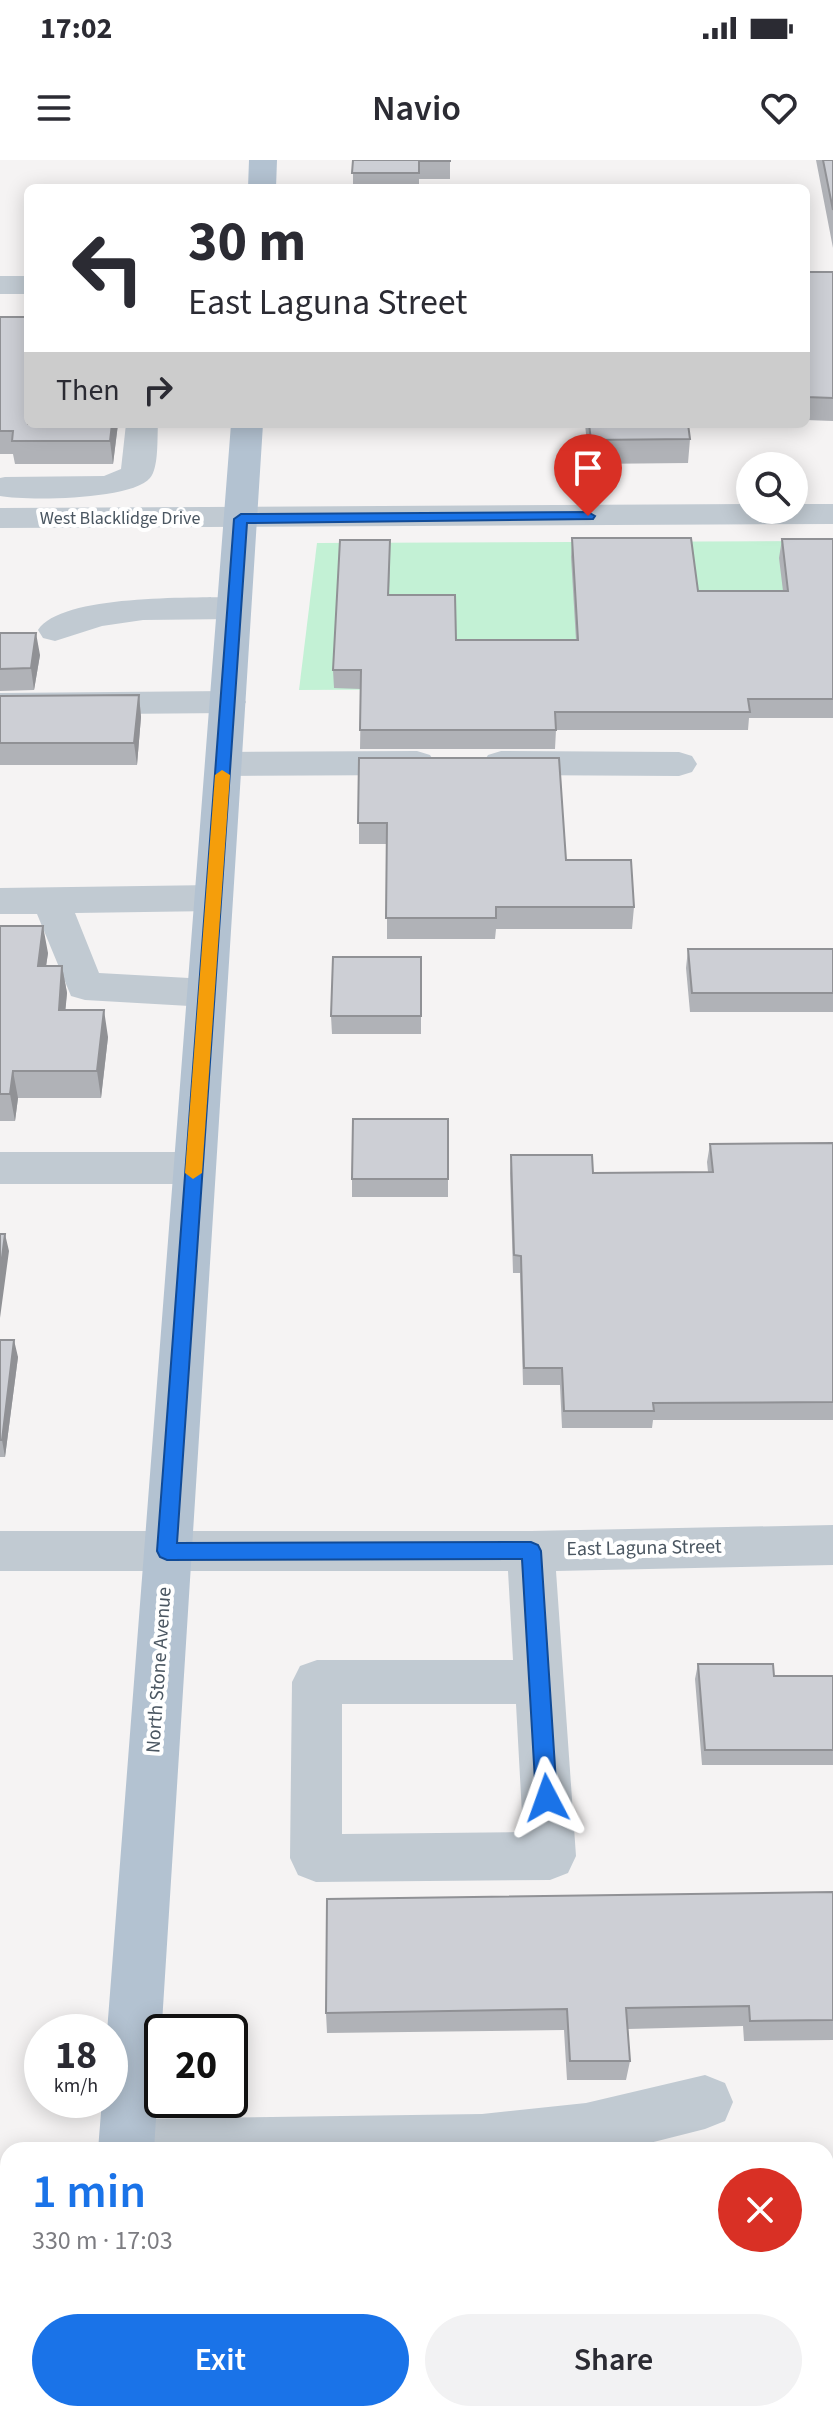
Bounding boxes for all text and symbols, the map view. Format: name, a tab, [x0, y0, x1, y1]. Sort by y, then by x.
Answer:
text: 17:02	[40, 7, 112, 50]
text: Navio	[372, 83, 461, 134]
icon: menu	[32, 86, 76, 130]
icon: heart	[757, 86, 801, 130]
text: 30 m	[188, 203, 306, 282]
icon: left	[56, 216, 160, 320]
text: East Laguna Street	[188, 277, 467, 328]
icon: right	[136, 368, 180, 412]
text: Then	[56, 369, 120, 412]
pin	[554, 434, 622, 516]
icon: arrive	[566, 446, 610, 490]
map controls	[736, 452, 808, 524]
button: search	[736, 452, 808, 524]
street label: West Blacklidge Drive	[40, 506, 200, 531]
street label: East Laguna Street	[566, 1533, 722, 1563]
street label: North Stone Avenue	[139, 1586, 179, 1754]
position arrow	[505, 1756, 589, 1840]
speed limit sign: 20	[144, 2014, 248, 2118]
text: 18	[55, 2027, 97, 2084]
text: km/h	[54, 2072, 98, 2100]
text: 1 min	[32, 2158, 146, 2226]
button: close	[718, 2168, 802, 2252]
text: 330 m · 17:03	[32, 2222, 173, 2259]
button: Exit	[32, 2314, 409, 2406]
button: Share	[425, 2314, 802, 2406]

